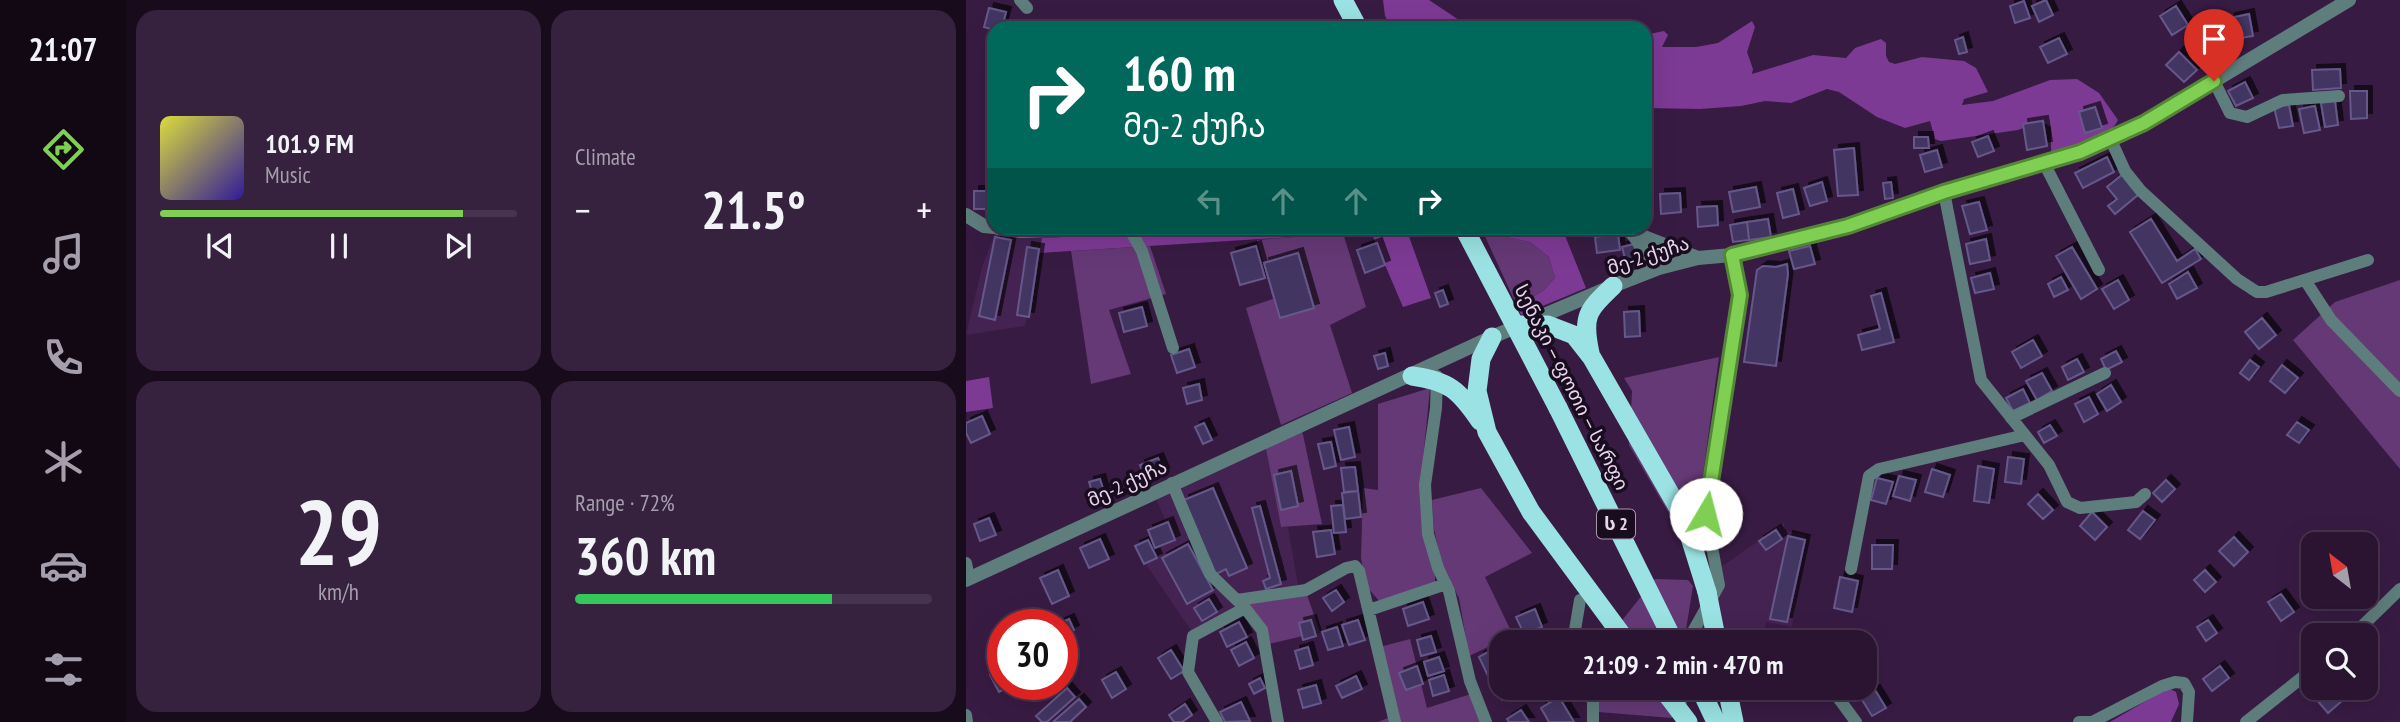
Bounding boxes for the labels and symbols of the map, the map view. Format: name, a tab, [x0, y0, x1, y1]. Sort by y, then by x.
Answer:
pin	[2184, 9, 2244, 81]
street label: მე-2 ქუჩა	[1604, 230, 1692, 280]
street label: სენაკი — ფოთი — სარფი	[1510, 280, 1634, 494]
street label: მე-2 ქუჩა	[1084, 454, 1170, 512]
position arrow	[1669, 477, 1743, 551]
road number: ს 2	[1597, 510, 1635, 538]
north arrow	[2301, 532, 2378, 609]
speed limit sign: 30	[987, 609, 1078, 700]

